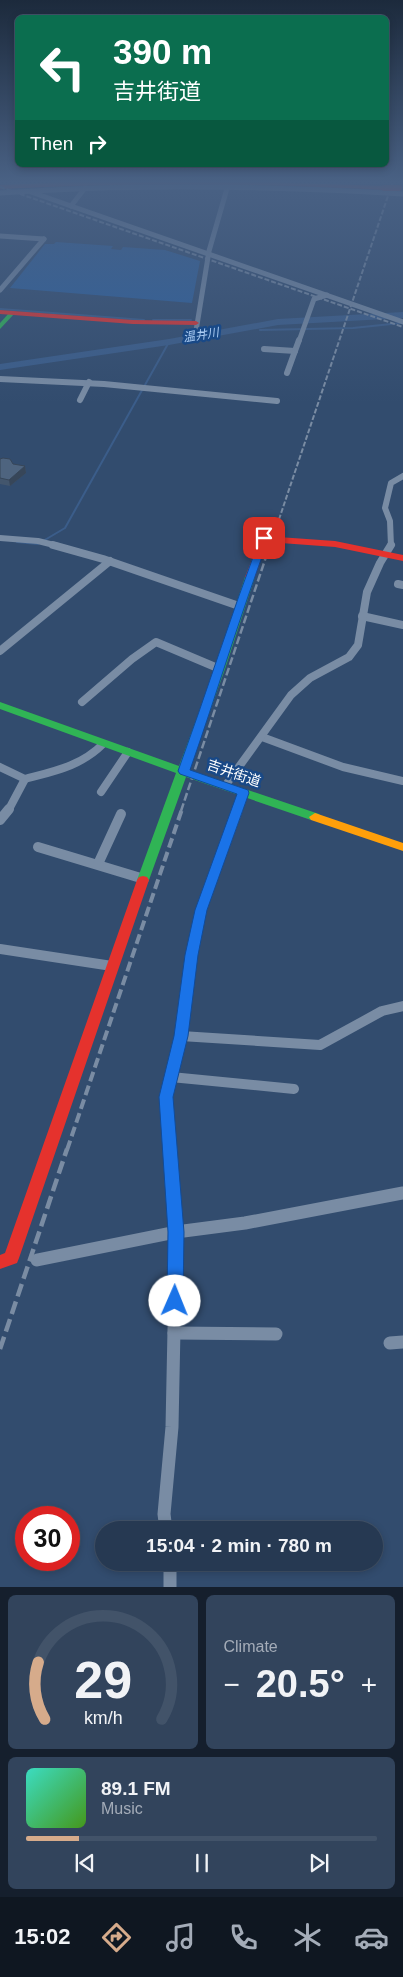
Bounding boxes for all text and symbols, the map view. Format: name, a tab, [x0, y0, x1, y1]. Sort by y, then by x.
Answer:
text: 390 m	[113, 32, 212, 71]
icon: left	[30, 35, 95, 100]
text: 吉井街道	[113, 79, 201, 104]
icon: right	[83, 130, 111, 158]
text: Then	[30, 133, 73, 154]
water label: 温井川	[182, 325, 222, 345]
pin	[243, 517, 285, 559]
icon: arrive	[250, 524, 278, 552]
street label: 吉井街道	[205, 756, 263, 790]
position arrow	[148, 1274, 200, 1326]
speed limit sign: 30	[15, 1506, 80, 1571]
text: 15:04 · 2 min · 780 m	[146, 1535, 332, 1556]
text: Climate	[224, 1638, 278, 1655]
text: 29	[74, 1651, 132, 1709]
text: 20.5°	[256, 1663, 345, 1705]
text: −	[224, 1669, 240, 1700]
text: +	[361, 1669, 377, 1700]
text: km/h	[83, 1708, 122, 1728]
text: 89.1 FM	[101, 1778, 171, 1799]
text: Music	[101, 1800, 143, 1817]
icon: previous	[71, 1849, 99, 1877]
icon: pause	[188, 1849, 216, 1877]
icon: next	[305, 1849, 333, 1877]
icon: directions	[99, 1920, 134, 1955]
icon: music	[163, 1920, 198, 1955]
icon: phone	[226, 1920, 261, 1955]
icon: climate	[290, 1920, 325, 1955]
icon: car	[354, 1920, 389, 1955]
text: 15:02	[14, 1924, 71, 1949]

